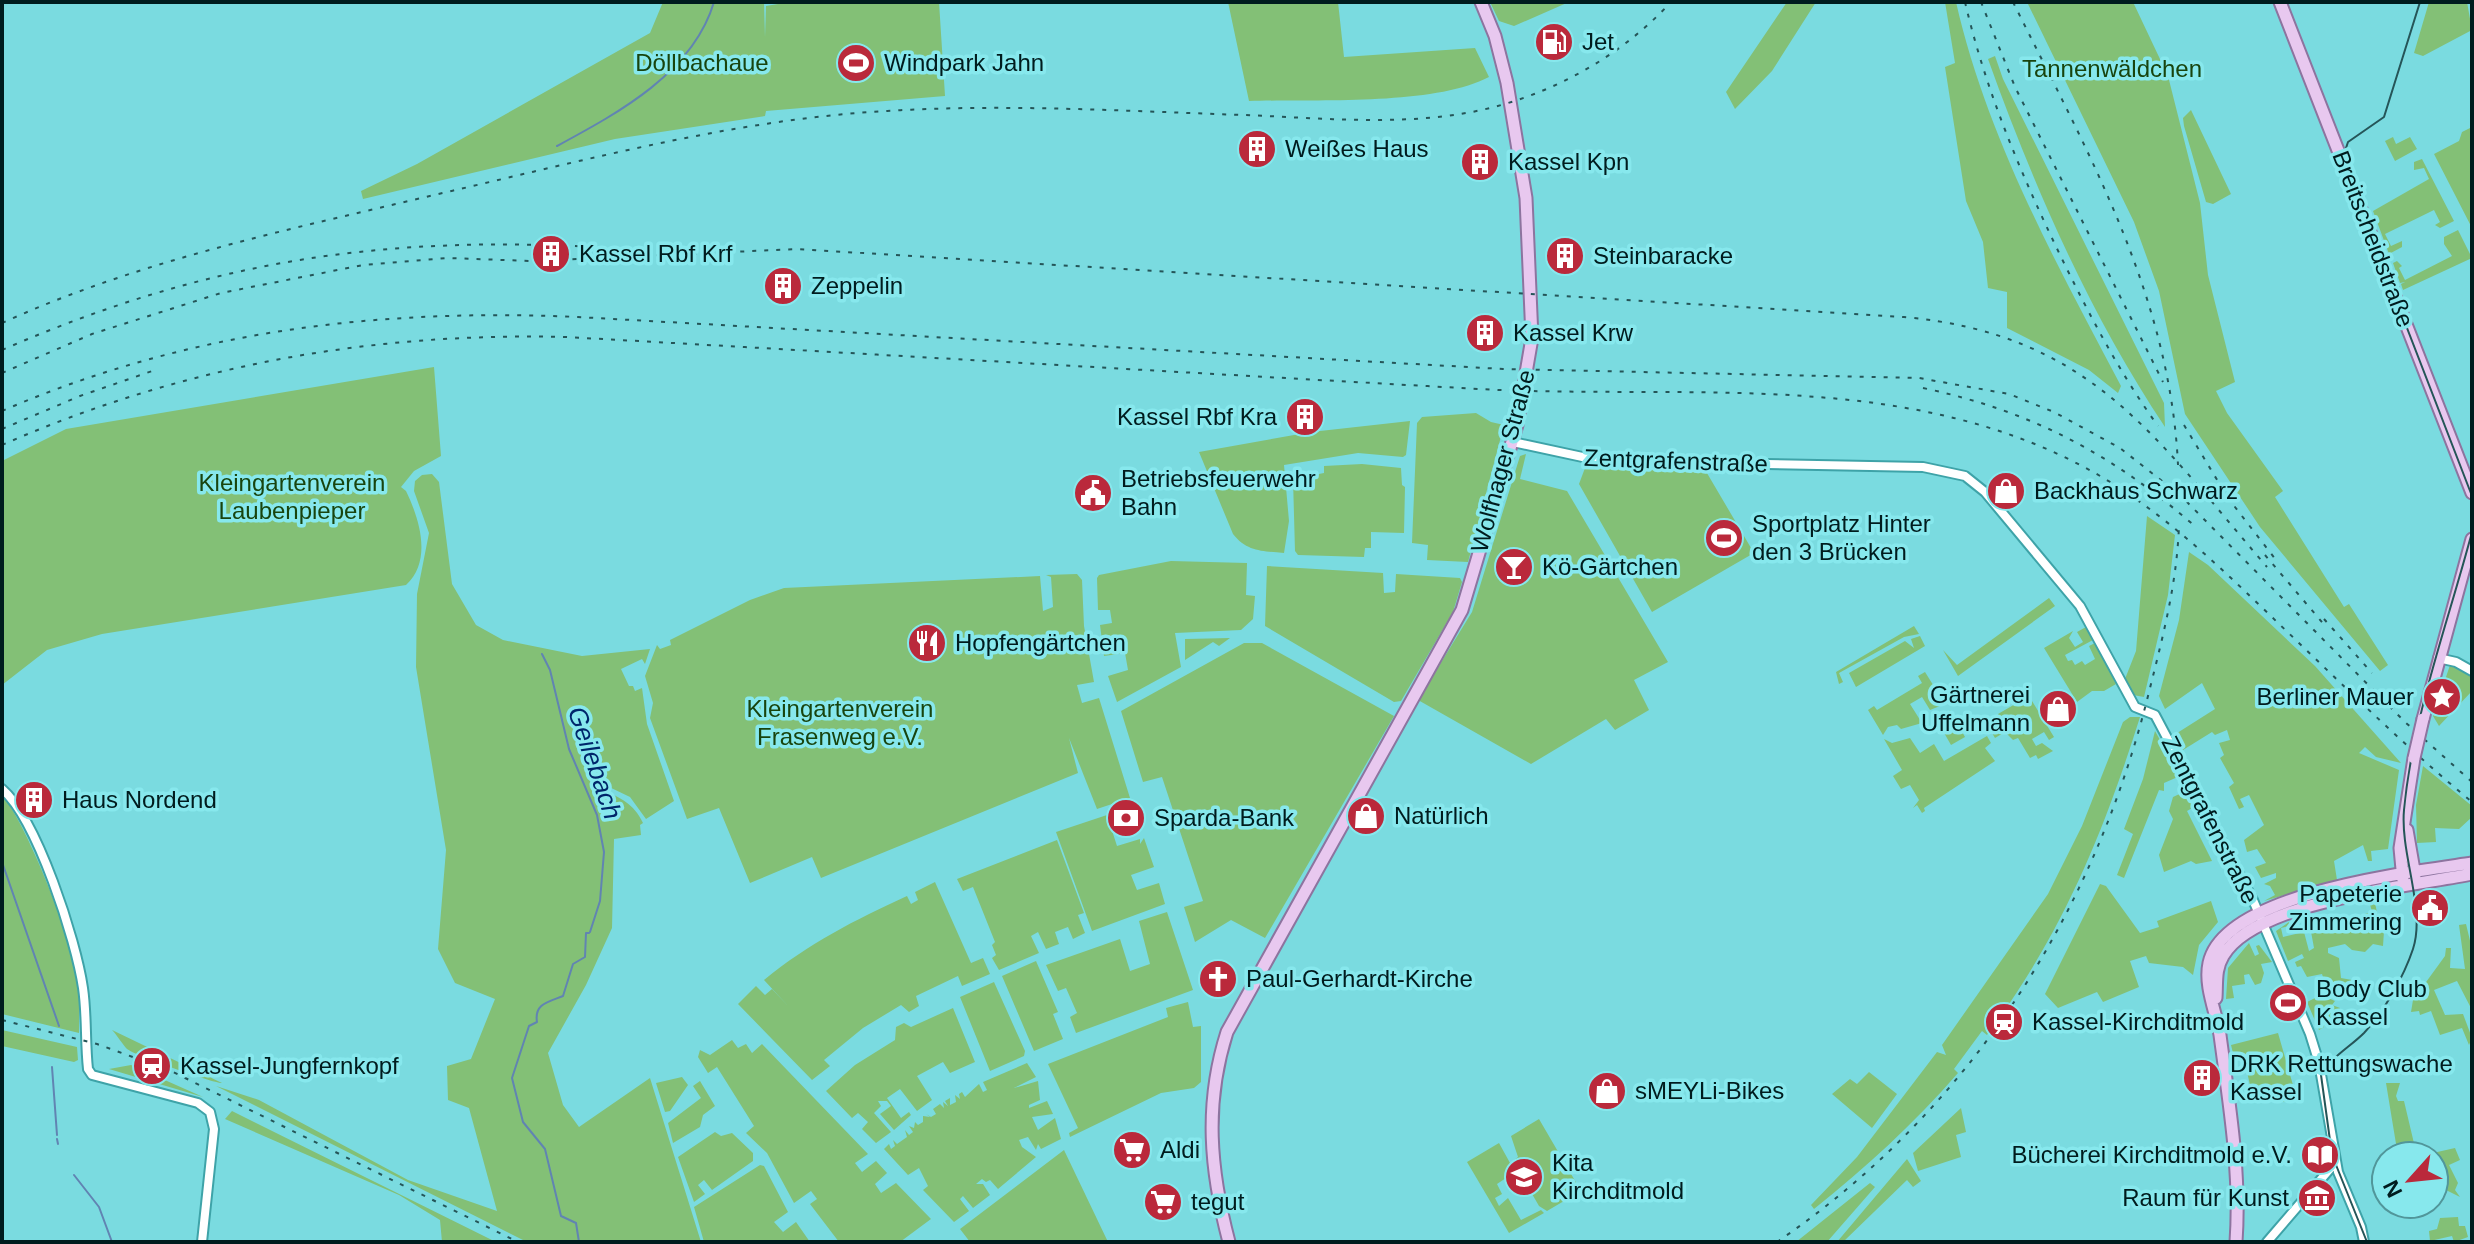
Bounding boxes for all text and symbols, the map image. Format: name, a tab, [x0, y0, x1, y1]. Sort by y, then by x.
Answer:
fuel station icon: Jet	[1533, 21, 1575, 63]
place label: Jet	[1582, 28, 1614, 55]
sports icon: Windpark Jahn	[835, 42, 877, 84]
park label: Döllbachaue	[635, 49, 769, 76]
place label: Windpark Jahn	[884, 49, 1044, 76]
park label: Tannenwäldchen	[2022, 55, 2202, 82]
building icon: Weißes Haus	[1236, 128, 1278, 170]
place label: Weißes Haus	[1285, 135, 1429, 162]
building icon: Kassel Kpn	[1459, 141, 1501, 183]
street label: Breitscheidstraße	[2327, 147, 2420, 331]
place label: Kassel Kpn	[1508, 148, 1629, 175]
building icon: Kassel Rbf Krf	[530, 233, 572, 275]
building icon: Steinbaracke	[1544, 235, 1586, 277]
place label: Kassel Rbf Krf	[579, 240, 733, 267]
place label: Steinbaracke	[1593, 242, 1733, 269]
building icon: Zeppelin	[762, 265, 804, 307]
place label: Zeppelin	[811, 272, 903, 299]
building icon: Kassel Krw	[1464, 312, 1506, 354]
place label: Kassel Krw	[1513, 319, 1634, 346]
street label: Wolfhager Straße	[1465, 367, 1540, 555]
building icon: Kassel Rbf Kra	[1284, 396, 1326, 438]
place label: Kassel Rbf Kra	[1117, 403, 1278, 430]
street label: Zentgrafenstraße	[1584, 444, 1768, 477]
place label: Betriebsfeuerwehr Bahn	[1121, 465, 1316, 520]
park label: Kleingartenverein Laubenpieper	[199, 469, 385, 524]
shop icon: Backhaus Schwarz	[1985, 470, 2027, 512]
public building icon: Betriebsfeuerwehr Bahn	[1072, 472, 1114, 514]
place label: Backhaus Schwarz	[2034, 477, 2238, 504]
place label: Sportplatz Hinter den 3 Brücken	[1752, 510, 1931, 565]
sports icon: Sportplatz Hinter den 3 Brücken	[1703, 517, 1745, 559]
bar icon: Kö-Gärtchen	[1493, 546, 1535, 588]
place label: Kö-Gärtchen	[1542, 553, 1678, 580]
restaurant icon: Hopfengärtchen	[906, 622, 948, 664]
place label: Hopfengärtchen	[955, 629, 1126, 656]
place icon: Berliner Mauer	[2421, 676, 2463, 718]
place label: Gärtnerei Uffelmann	[1921, 681, 2030, 736]
place label: Berliner Mauer	[2257, 683, 2414, 710]
shop icon: Gärtnerei Uffelmann	[2037, 688, 2079, 730]
park label: Kleingartenverein Frasenweg e.V.	[747, 695, 933, 750]
water label: Geilebach	[562, 703, 628, 823]
street label: Zentgrafenstraße	[2157, 732, 2264, 908]
building icon: Haus Nordend	[13, 779, 55, 821]
place label: Haus Nordend	[62, 786, 217, 813]
shop icon: Natürlich	[1345, 795, 1387, 837]
bank icon: Sparda-Bank	[1105, 797, 1147, 839]
place label: Natürlich	[1394, 802, 1489, 829]
place label: Sparda-Bank	[1154, 804, 1295, 831]
place label: Papeterie Zimmering	[2289, 880, 2402, 935]
public building icon: Papeterie Zimmering	[2409, 887, 2451, 929]
church icon: Paul-Gerhardt-Kirche	[1197, 958, 1239, 1000]
place label: Paul-Gerhardt-Kirche	[1246, 965, 1473, 992]
place label: Body Club Kassel	[2316, 975, 2427, 1030]
sports icon: Body Club Kassel	[2267, 982, 2309, 1024]
station icon: Kassel-Kirchditmold	[1983, 1001, 2025, 1043]
place label: Kassel-Kirchditmold	[2032, 1008, 2244, 1035]
station icon: Kassel-Jungfernkopf	[131, 1045, 173, 1087]
place label: DRK Rettungswache Kassel	[2230, 1050, 2453, 1105]
place label: Kassel-Jungfernkopf	[180, 1052, 399, 1079]
building icon: DRK Rettungswache Kassel	[2181, 1057, 2223, 1099]
shop icon: sMEYLi-Bikes	[1586, 1070, 1628, 1112]
place label: sMEYLi-Bikes	[1635, 1077, 1784, 1104]
supermarket icon: Aldi	[1111, 1129, 1153, 1171]
library icon: Bücherei Kirchditmold e.V.	[2299, 1134, 2341, 1176]
place label: Aldi	[1160, 1136, 1200, 1163]
north arrow	[2370, 1140, 2450, 1220]
place label: Bücherei Kirchditmold e.V.	[2011, 1141, 2292, 1168]
place label: Kita Kirchditmold	[1552, 1149, 1684, 1204]
school or university icon: Kita Kirchditmold	[1503, 1156, 1545, 1198]
text: N	[2378, 1176, 2407, 1202]
museum icon: Raum für Kunst	[2296, 1177, 2338, 1219]
supermarket icon: tegut	[1142, 1181, 1184, 1223]
place label: Raum für Kunst	[2122, 1184, 2289, 1211]
place label: tegut	[1191, 1188, 1245, 1215]

